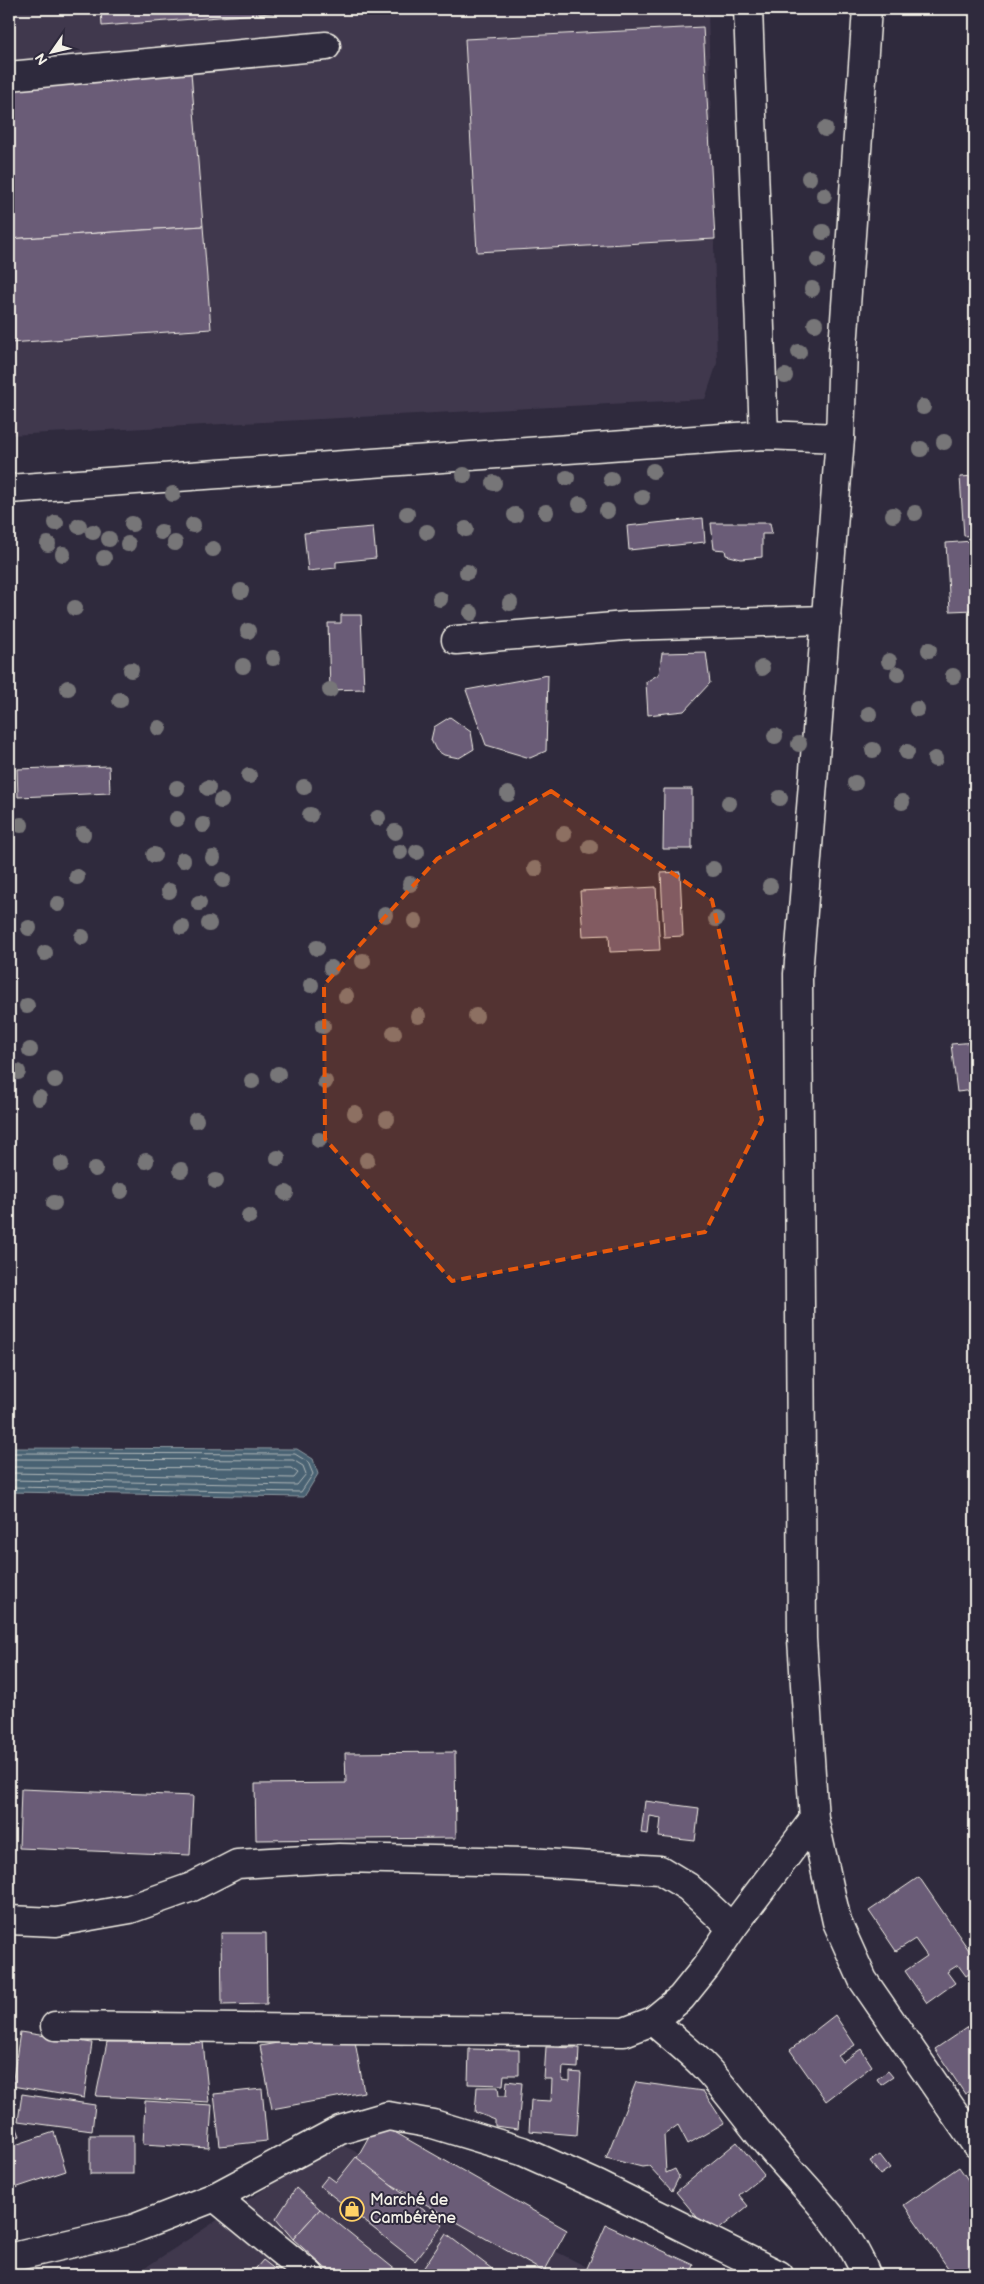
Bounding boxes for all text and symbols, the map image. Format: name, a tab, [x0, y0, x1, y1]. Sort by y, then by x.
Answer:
north arrow	[28, 28, 78, 78]
text: N	[32, 50, 52, 68]
place label: Marché de Cambérène	[370, 2191, 457, 2228]
shop icon: Marché de Cambérène	[339, 2196, 365, 2222]

